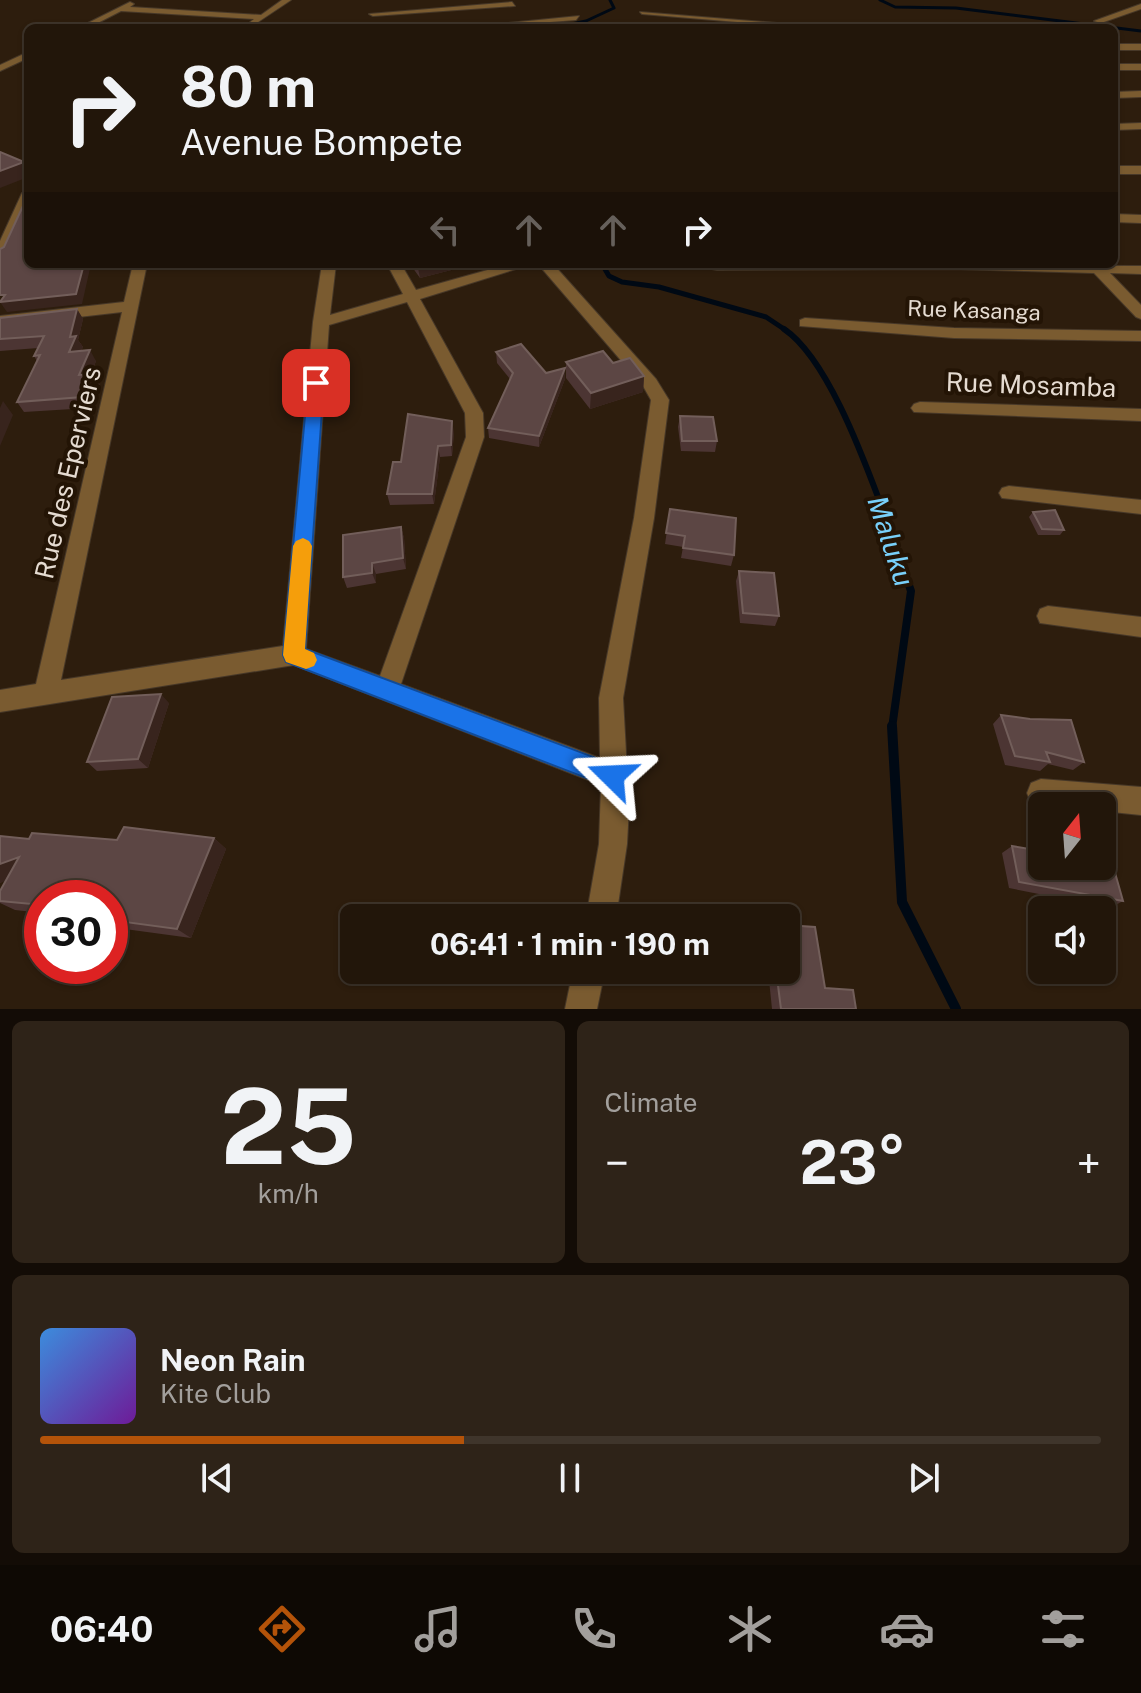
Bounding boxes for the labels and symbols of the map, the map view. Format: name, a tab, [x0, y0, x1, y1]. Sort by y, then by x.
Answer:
street label: Rue Kasanga	[907, 295, 1041, 325]
pin	[282, 349, 350, 417]
street label: Rue des Eperviers	[28, 364, 107, 582]
street label: Rue Mosamba	[945, 366, 1117, 403]
water label: Maluku	[861, 492, 922, 590]
position arrow	[570, 734, 654, 818]
north arrow	[1028, 792, 1116, 880]
speed limit sign: 30	[24, 880, 128, 984]

